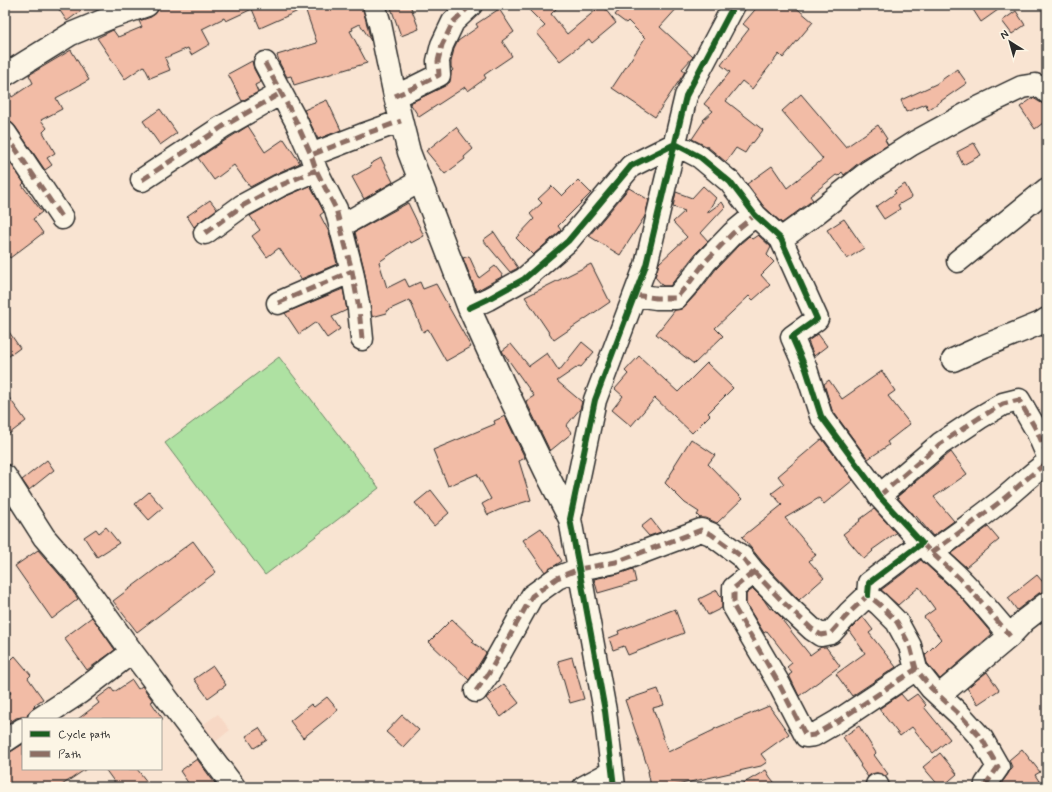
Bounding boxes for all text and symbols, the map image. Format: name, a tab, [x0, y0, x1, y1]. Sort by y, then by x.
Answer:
north arrow	[990, 22, 1030, 62]
text: N	[997, 27, 1012, 43]
legend	[22, 718, 162, 770]
text: Cycle path	[58, 727, 110, 743]
text: Path	[58, 747, 81, 763]

